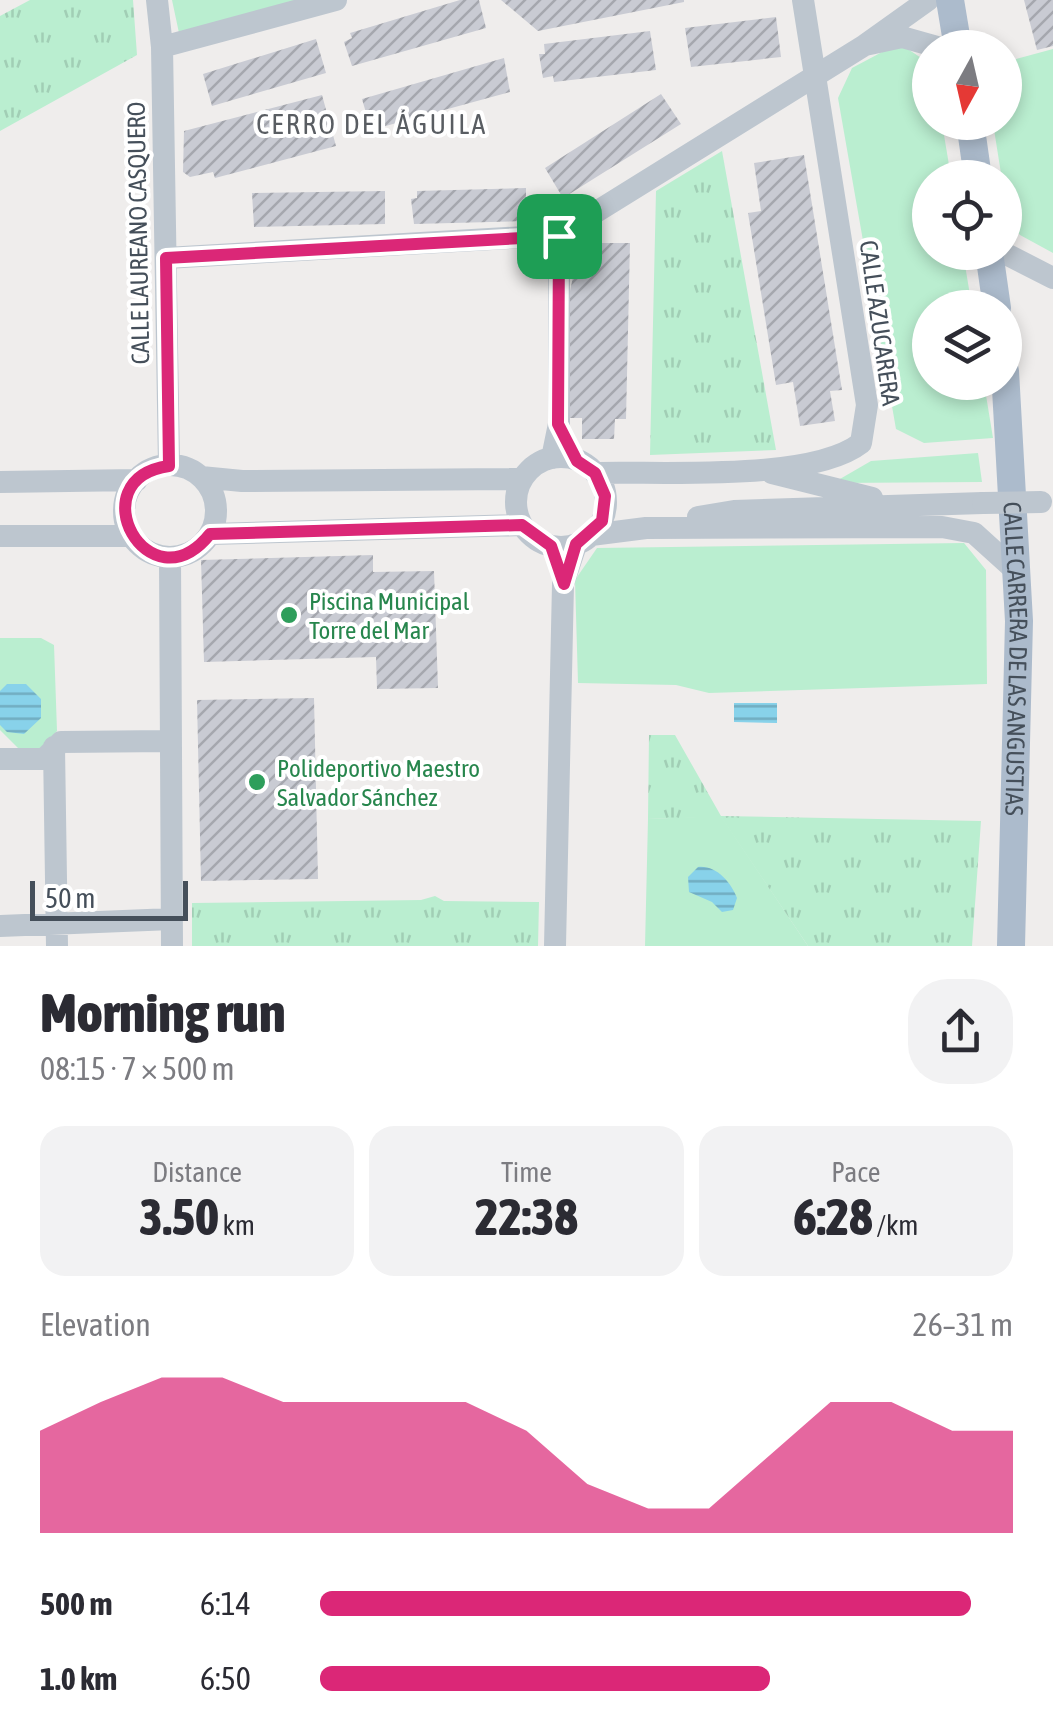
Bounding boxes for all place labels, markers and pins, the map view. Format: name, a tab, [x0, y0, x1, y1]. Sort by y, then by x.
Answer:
pin	[517, 194, 602, 279]
place label: Piscina Municipal Torre del Mar	[309, 587, 470, 644]
marker: Piscina Municipal Torre del Mar	[278, 604, 300, 626]
place label: Polideportivo Maestro Salvador Sánchez	[277, 754, 480, 811]
marker: Polideportivo Maestro Salvador Sánchez	[246, 771, 268, 793]

